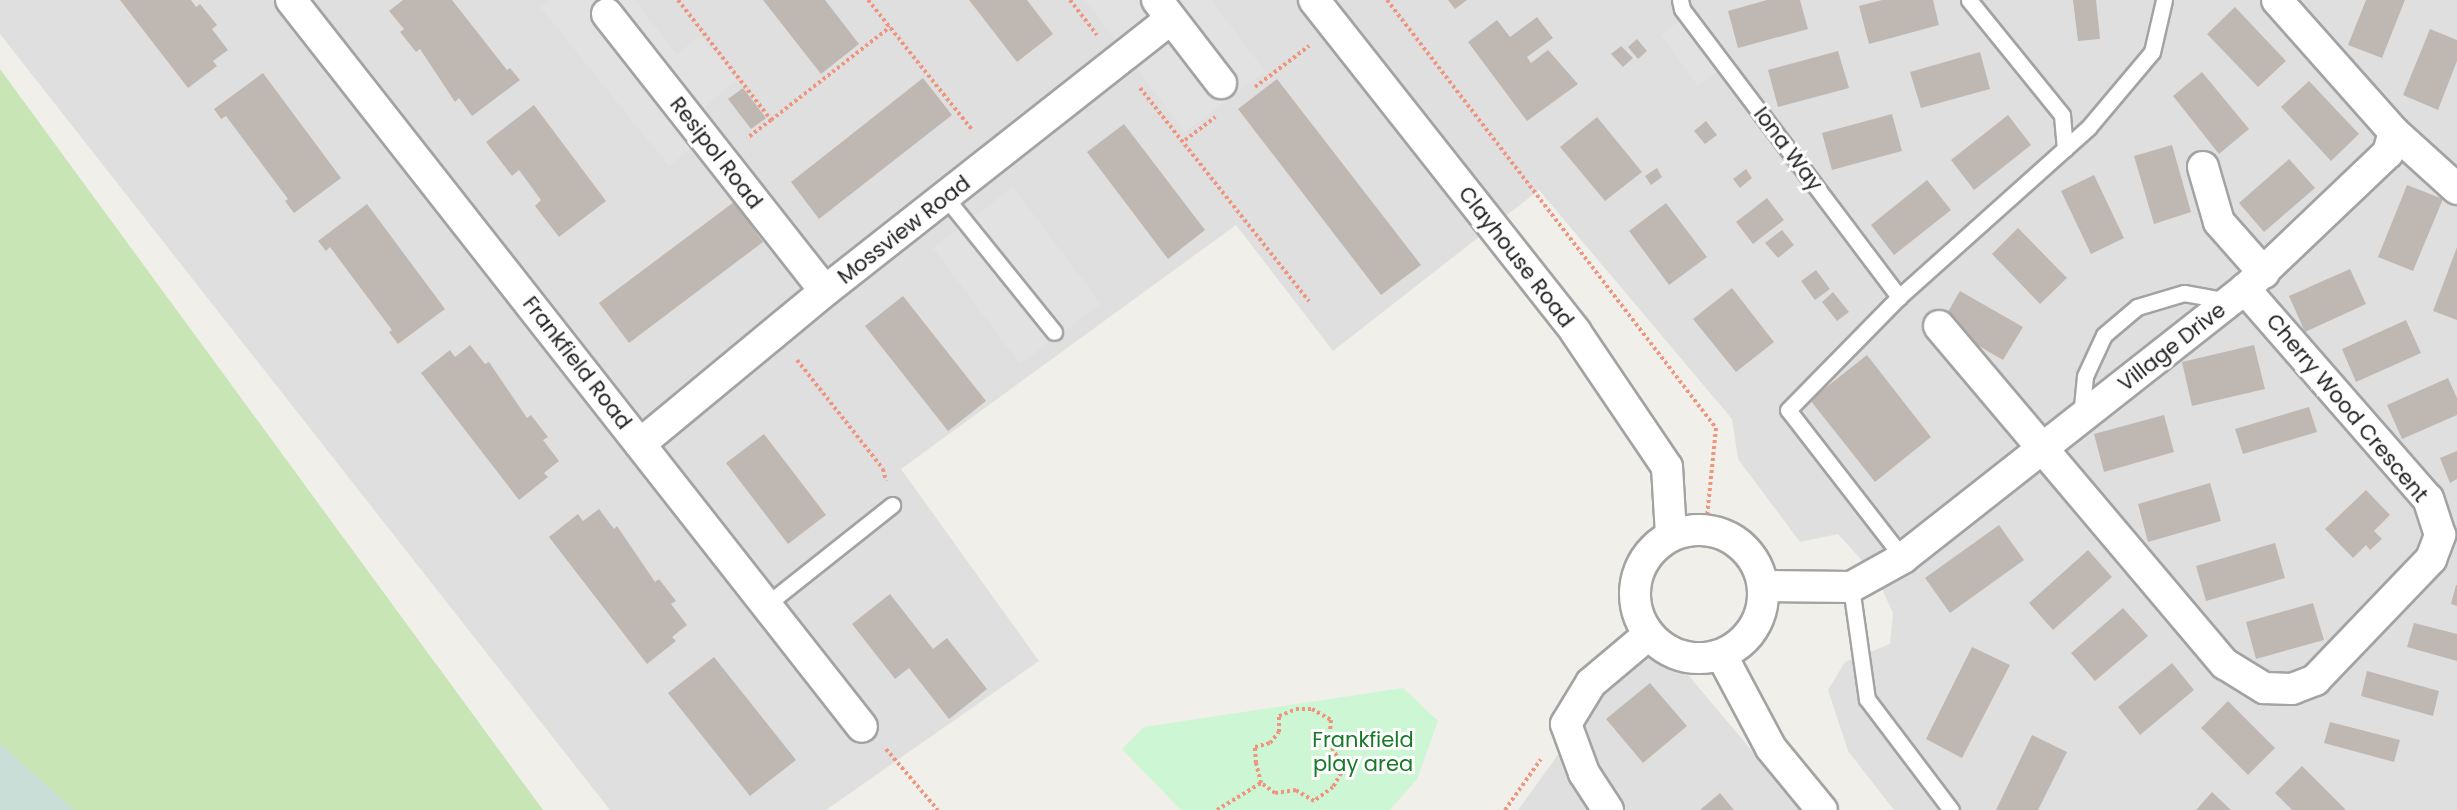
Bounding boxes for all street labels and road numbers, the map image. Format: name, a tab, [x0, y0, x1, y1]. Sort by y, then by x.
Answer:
street label: Resipol Road	[665, 92, 767, 214]
street label: Iona Way	[1748, 102, 1828, 196]
street label: Mossview Road	[833, 171, 975, 289]
street label: Clayhouse Road	[1453, 182, 1579, 332]
street label: Frankfield Road	[517, 292, 637, 434]
street label: Village Drive	[2113, 297, 2231, 397]
street label: Cherry Wood Crescent	[2261, 309, 2433, 507]

